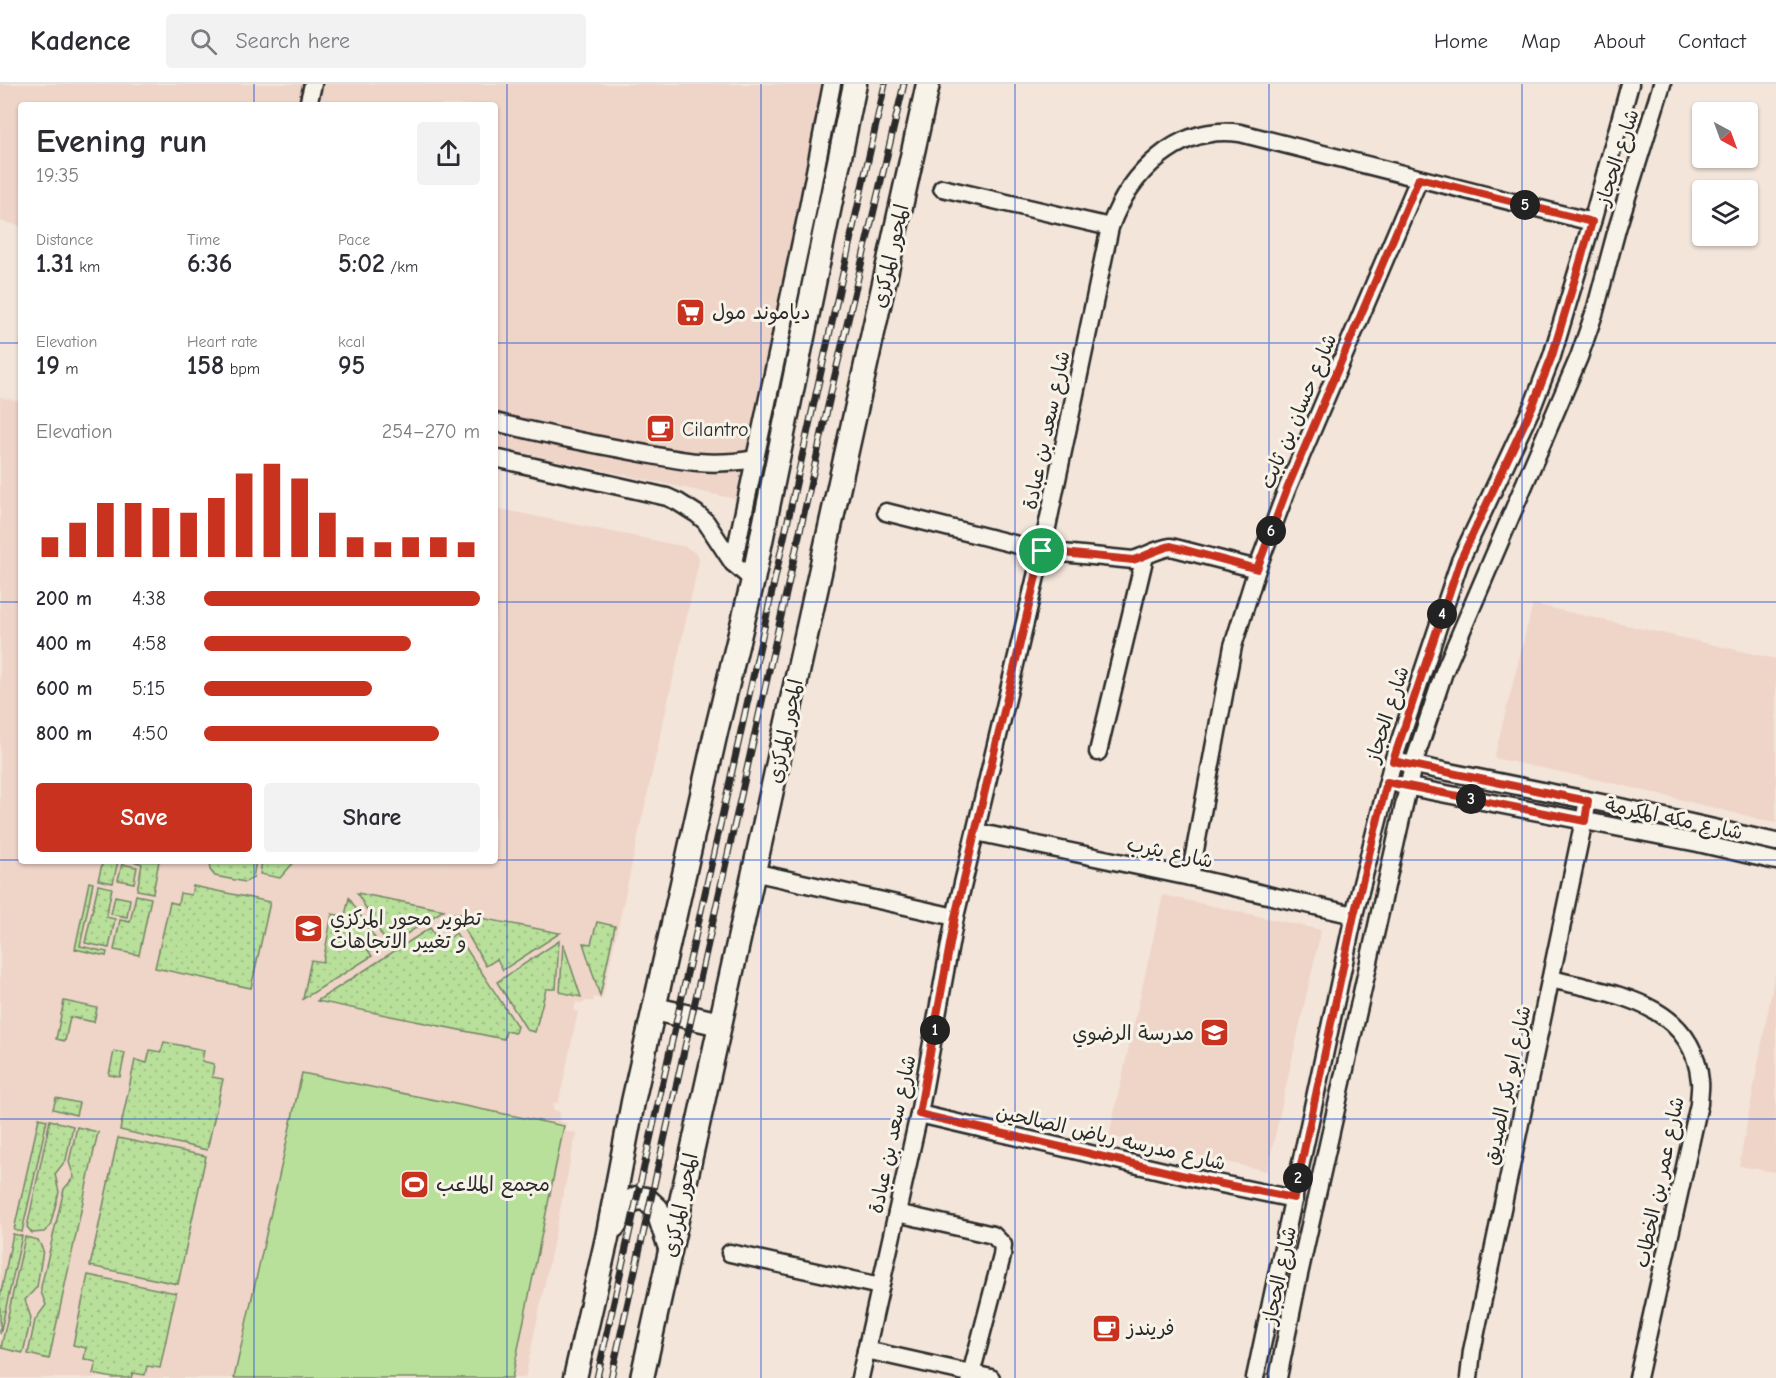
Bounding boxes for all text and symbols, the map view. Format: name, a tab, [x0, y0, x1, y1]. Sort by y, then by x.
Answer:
search box	[166, 14, 586, 68]
text: Kadence	[30, 25, 130, 57]
icon: search	[187, 25, 220, 58]
text: Search here	[235, 28, 350, 54]
text: Home	[1434, 29, 1488, 53]
text: Map	[1521, 29, 1561, 53]
text: About	[1594, 29, 1645, 53]
text: Contact	[1678, 29, 1746, 53]
north arrow	[1692, 102, 1758, 168]
map controls	[1692, 102, 1758, 246]
street label: شارع الحجاز	[1591, 106, 1646, 211]
text: Evening run	[36, 122, 207, 160]
button: share	[417, 122, 480, 185]
text: 19:35	[36, 164, 79, 187]
button: layers	[1692, 180, 1758, 246]
pin: 5	[1510, 190, 1540, 220]
text: 5	[1521, 196, 1529, 214]
street label: المحور المركزى	[867, 202, 914, 310]
text: Distance	[36, 231, 93, 249]
text: Time	[187, 231, 220, 249]
text: Pace	[338, 231, 370, 249]
text: 1.31	[36, 249, 74, 279]
text: 6:36	[187, 249, 232, 279]
text: 5:02	[338, 249, 385, 279]
text: km	[74, 258, 100, 276]
text: /km	[385, 258, 418, 276]
supermarket icon: دياموند مول	[675, 296, 707, 328]
place label: دياموند مول	[712, 301, 810, 326]
street label: شارع حسان بن ثابت	[1255, 330, 1343, 493]
text: Elevation	[36, 333, 97, 351]
text: Heart rate	[187, 333, 258, 351]
text: kcal	[338, 333, 365, 351]
street label: شارع سعد بن عبادة	[1018, 349, 1076, 512]
text: 19	[36, 351, 60, 381]
text: 158	[187, 351, 224, 381]
text: 95	[338, 351, 365, 381]
text: m	[60, 360, 78, 378]
text: bpm	[224, 360, 260, 378]
cafe icon: Cilantro	[645, 413, 677, 445]
place label: Cilantro	[682, 418, 748, 441]
text: Elevation	[36, 420, 113, 443]
text: 254–270 m	[382, 420, 480, 443]
pin: 6	[1256, 516, 1286, 546]
text: 6	[1267, 522, 1275, 540]
pin	[1016, 525, 1067, 576]
icon: arrive	[1025, 534, 1058, 567]
text: 200 m	[36, 587, 92, 610]
text: 4:38	[132, 587, 166, 610]
pin: 4	[1427, 599, 1457, 629]
text: 4	[1438, 605, 1446, 623]
text: 400 m	[36, 632, 91, 655]
text: 4:58	[132, 632, 166, 655]
street label: شارع الحجاز	[1361, 663, 1416, 768]
text: 600 m	[36, 677, 92, 700]
text: 5:15	[132, 677, 165, 700]
street label: المحور المركزى	[763, 677, 808, 785]
text: 800 m	[36, 722, 92, 745]
text: 4:50	[132, 722, 168, 745]
button: Save	[36, 783, 252, 852]
button: Share	[264, 783, 480, 852]
pin: 3	[1456, 784, 1486, 814]
text: 3	[1467, 790, 1475, 808]
street label: شارع مكه المكرمة	[1603, 793, 1745, 846]
street label: شارع يثرب	[1124, 832, 1215, 875]
place label: تطوير محور المركزي و تغيير الاتجاهات	[330, 907, 482, 953]
school or university icon: تطوير محور المركزي و تغيير الاتجاهات	[293, 913, 325, 945]
street label: شارع ابو بكر الصديق	[1479, 1003, 1538, 1167]
pin: 1	[920, 1015, 950, 1045]
school or university icon: مدرسة الرضوي	[1199, 1017, 1231, 1049]
text: 1	[932, 1021, 938, 1039]
place label: مدرسة الرضوي	[1072, 1022, 1194, 1048]
street label: شارع سعد بن عبادة	[864, 1053, 922, 1216]
street label: شارع عمر بن الخطاب	[1630, 1094, 1691, 1270]
street label: شارع مدرسه رياض الصالحين	[994, 1100, 1228, 1177]
street label: المحور المركزى	[658, 1151, 703, 1259]
pin: 2	[1283, 1163, 1313, 1193]
sports icon: مجمع الملاعب	[399, 1168, 431, 1200]
text: 2	[1294, 1169, 1302, 1187]
place label: مجمع الملاعب	[436, 1173, 550, 1199]
street label: شارع الحجاز	[1257, 1224, 1303, 1329]
cafe icon: فريندز	[1090, 1312, 1122, 1344]
place label: فريندز	[1125, 1317, 1175, 1340]

